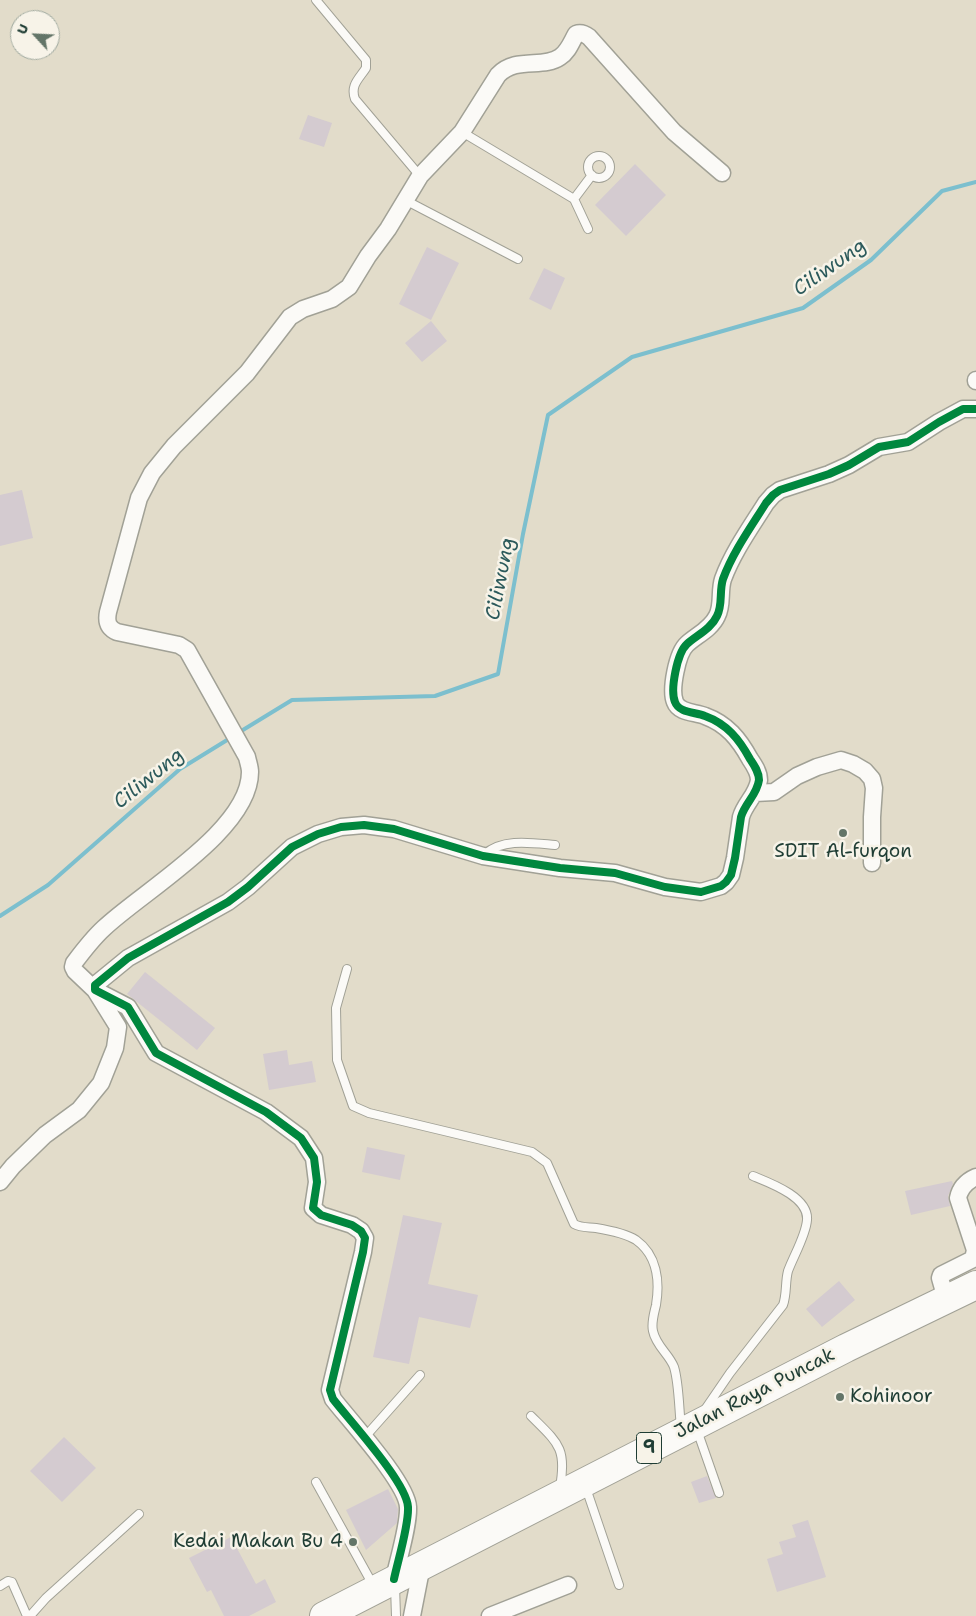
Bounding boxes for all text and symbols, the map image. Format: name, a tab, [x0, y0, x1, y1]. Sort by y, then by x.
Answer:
north arrow	[10, 10, 60, 60]
text: U	[12, 21, 32, 37]
water label: Ciliwung	[789, 234, 871, 302]
water label: Ciliwung	[481, 536, 521, 622]
water label: Ciliwung	[109, 743, 189, 815]
marker: SDIT Al-furqon	[837, 827, 849, 839]
place label: SDIT Al-furqon	[774, 841, 912, 863]
street label: Jalan Raya Puncak	[671, 1344, 839, 1444]
place label: Kohinoor	[850, 1386, 933, 1408]
marker: Kohinoor	[834, 1391, 846, 1403]
road number: 9	[636, 1432, 662, 1464]
place label: Kedai Makan Bu 4	[173, 1531, 343, 1553]
marker: Kedai Makan Bu 4	[347, 1536, 359, 1548]

